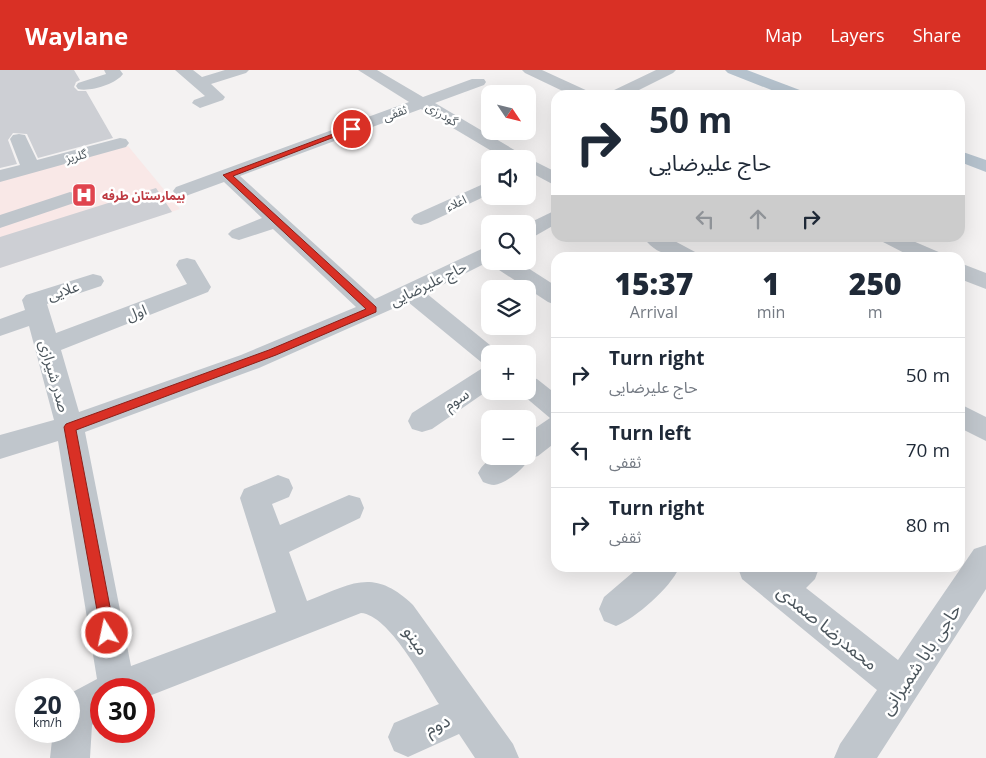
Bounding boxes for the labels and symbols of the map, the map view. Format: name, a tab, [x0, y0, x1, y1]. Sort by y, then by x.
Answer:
north arrow	[481, 85, 536, 140]
street label: گودرزی	[423, 98, 462, 130]
street label: ثقفی	[381, 101, 410, 125]
pin	[331, 108, 373, 150]
street label: گلریز	[63, 145, 89, 167]
hospital icon: بیمارستان طرفه	[71, 182, 97, 208]
place label: بیمارستان طرفه	[102, 187, 186, 204]
street label: اعلاء	[443, 191, 469, 215]
street label: حاج علیرضایی	[386, 256, 471, 313]
street label: علایی	[45, 275, 82, 304]
street label: اول	[123, 299, 149, 325]
street label: صدر شیرازی	[35, 338, 75, 414]
street label: سوم	[440, 383, 474, 416]
street label: محمدرضا صمدی	[773, 579, 883, 675]
street label: حاجی بابا شمیرانی	[874, 599, 966, 719]
position arrow	[80, 606, 132, 658]
street label: مینو	[398, 621, 436, 659]
speed limit sign: 30	[90, 678, 155, 743]
street label: دوم	[420, 708, 455, 743]

